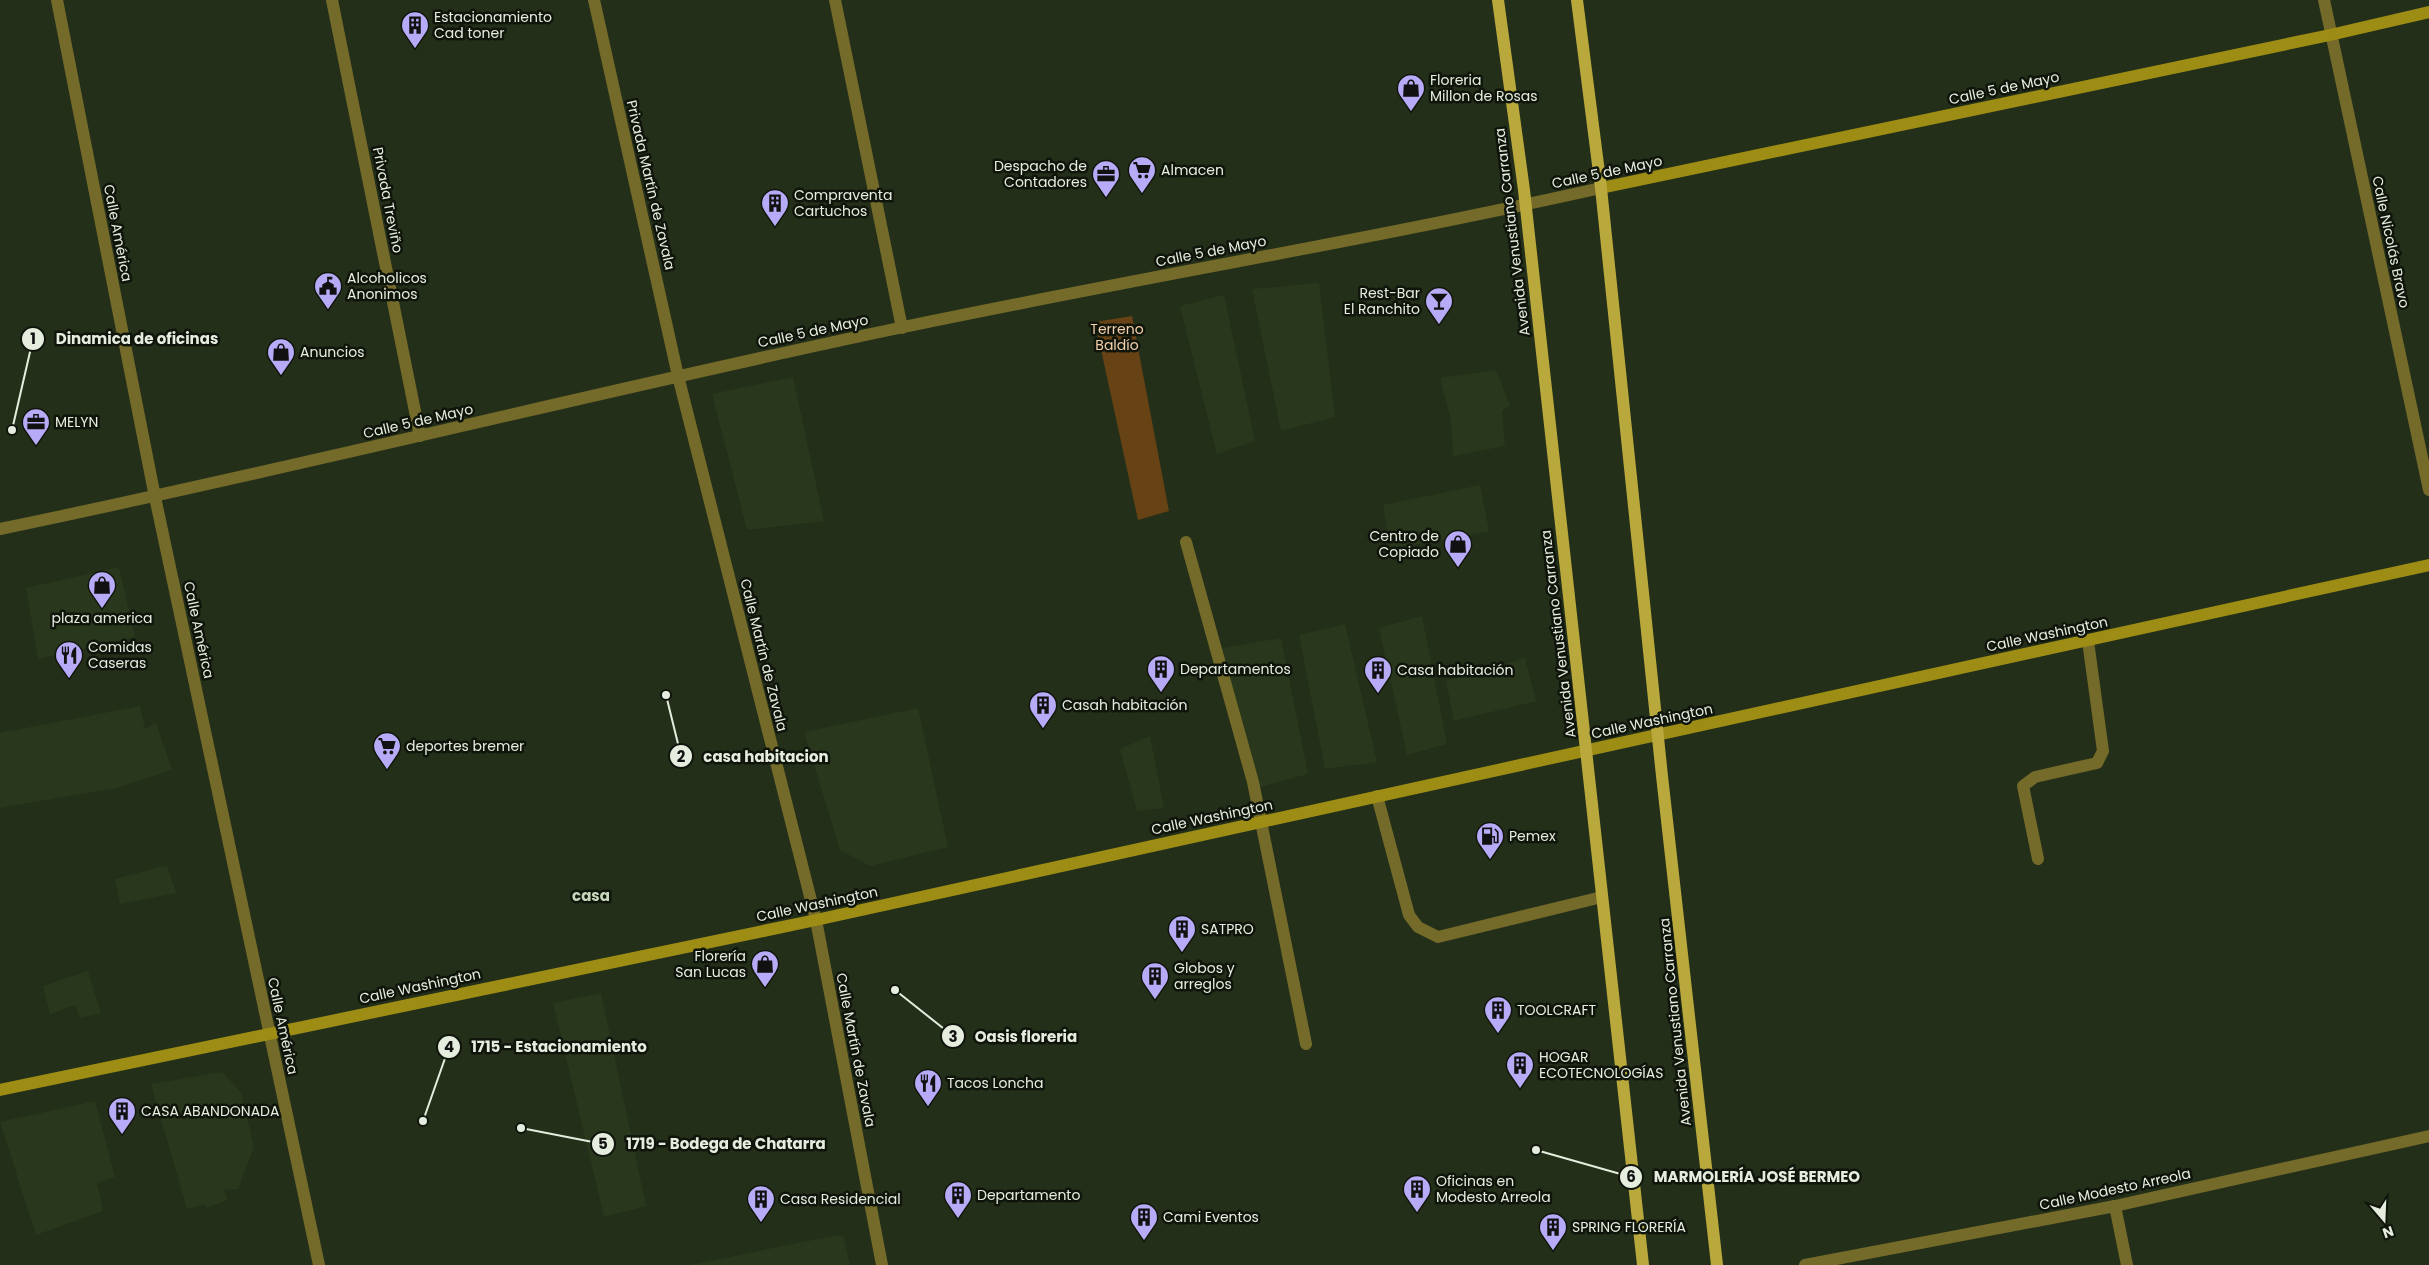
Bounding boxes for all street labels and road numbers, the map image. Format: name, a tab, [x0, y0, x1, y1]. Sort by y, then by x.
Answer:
street label: Calle 5 de Mayo	[1947, 67, 2061, 109]
street label: Privada Martín de Zavala	[622, 98, 680, 272]
street label: Avenida Venustiano Carranza	[1489, 127, 1535, 337]
street label: Privada Treviño	[368, 145, 408, 255]
street label: Calle 5 de Mayo	[1550, 151, 1664, 193]
street label: Calle Nicolás Bravo	[2367, 174, 2415, 310]
street label: Calle América	[99, 183, 137, 283]
street label: Calle 5 de Mayo	[1154, 230, 1268, 272]
street label: Calle 5 de Mayo	[756, 310, 870, 352]
street label: Calle 5 de Mayo	[361, 399, 475, 443]
street label: Avenida Venustiano Carranza	[1535, 529, 1581, 739]
street label: Calle Martín de Zavala	[735, 577, 793, 733]
street label: Calle América	[179, 580, 219, 680]
street label: Calle Washington	[1984, 611, 2110, 657]
street label: Calle Washington	[1589, 698, 1715, 744]
street label: Calle Washington	[1149, 794, 1275, 840]
street label: Calle Washington	[754, 881, 880, 927]
street label: Avenida Venustiano Carranza	[1654, 917, 1696, 1127]
street label: Calle Washington	[357, 963, 483, 1009]
street label: Calle Martín de Zavala	[831, 971, 881, 1129]
street label: Calle América	[263, 976, 303, 1076]
street label: Calle Modesto Arreola	[2037, 1163, 2193, 1215]

